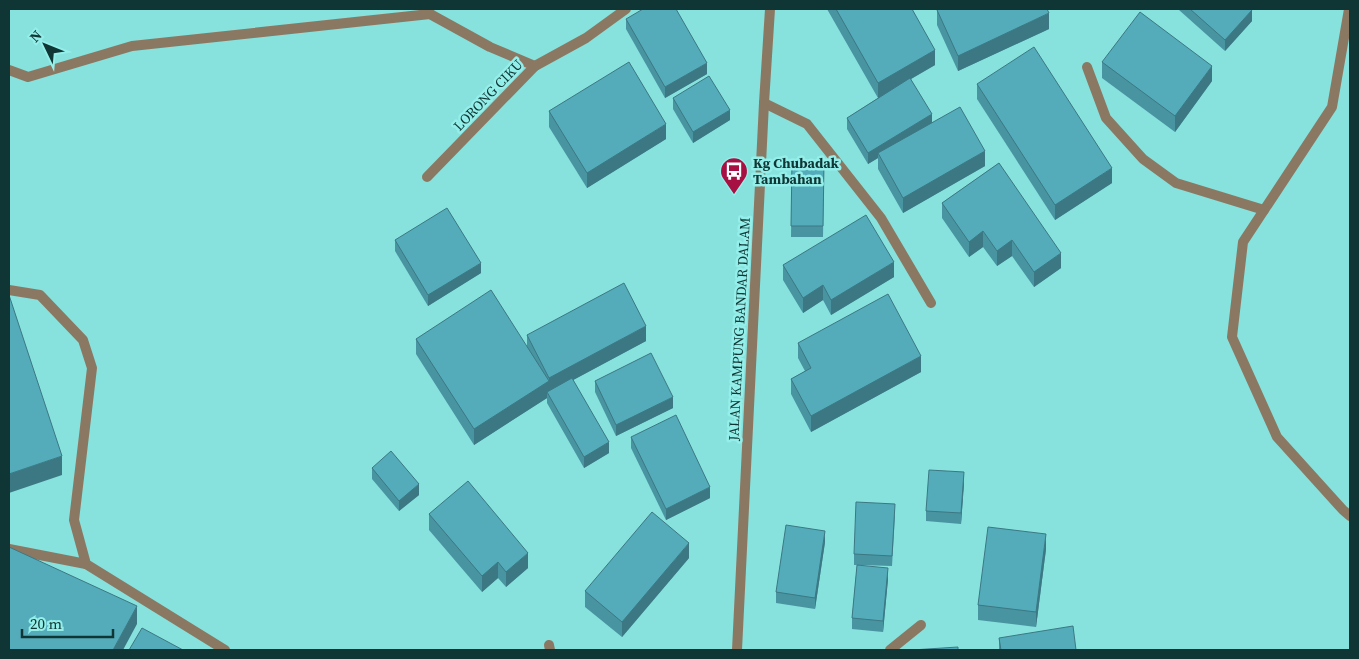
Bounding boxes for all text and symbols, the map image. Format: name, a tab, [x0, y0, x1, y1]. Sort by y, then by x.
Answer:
north arrow	[20, 20, 70, 70]
text: N	[25, 26, 46, 47]
street label: LORONG CIKU	[449, 55, 527, 135]
place label: Kg Chubadak Tambahan	[753, 153, 840, 189]
bus stop icon: Kg Chubadak Tambahan	[719, 156, 749, 195]
street label: JALAN KAMPUNG BANDAR DALAM	[723, 217, 755, 442]
scale bar	[22, 606, 114, 638]
text: 20 m	[30, 613, 62, 634]

